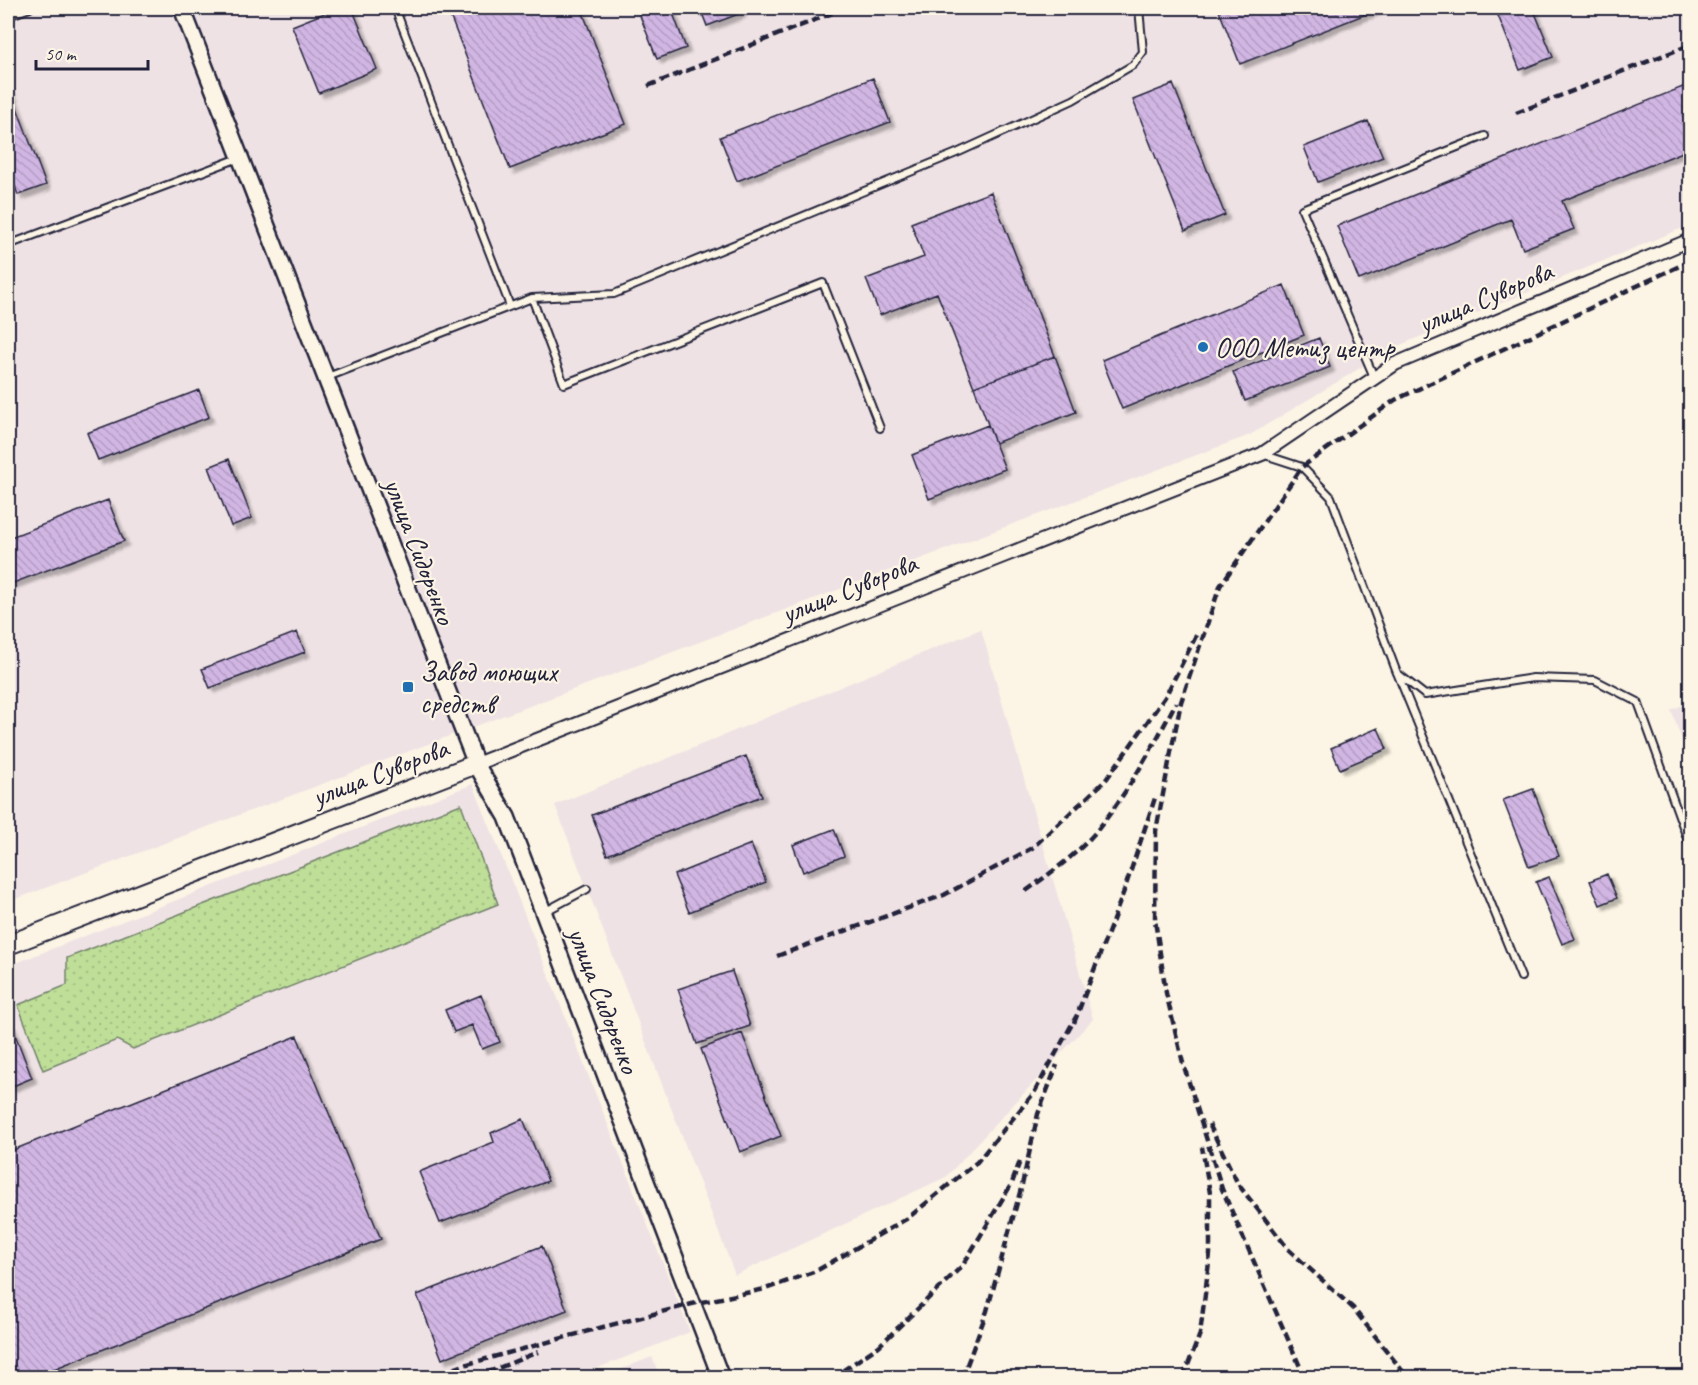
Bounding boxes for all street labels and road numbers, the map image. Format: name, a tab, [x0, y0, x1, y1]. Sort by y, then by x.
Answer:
street label: улица Суворова	[1411, 252, 1559, 342]
street label: улица Сидоренко	[375, 471, 465, 631]
street label: улица Суворова	[774, 544, 923, 632]
street label: улица Суворова	[305, 729, 455, 815]
street label: улица Сидоренко	[559, 920, 649, 1080]

